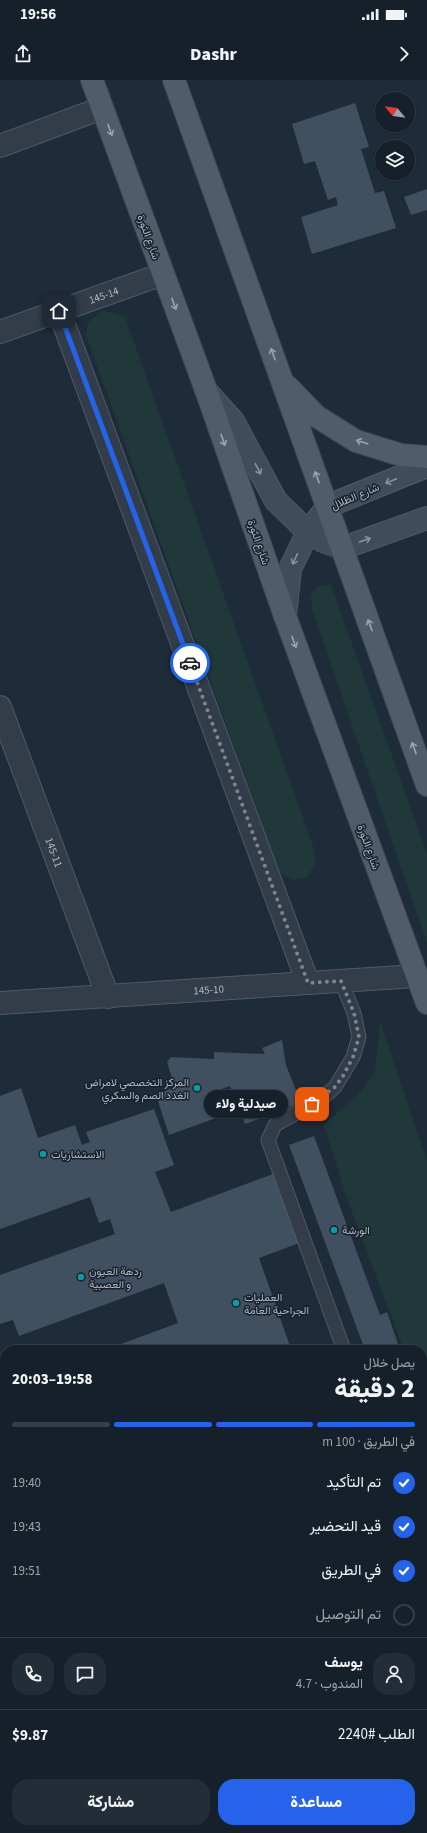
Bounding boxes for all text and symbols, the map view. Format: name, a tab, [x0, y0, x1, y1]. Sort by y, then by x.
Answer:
text: 19:56	[20, 4, 56, 25]
text: Dashr	[190, 42, 237, 67]
icon: share	[12, 43, 34, 65]
icon: forward	[393, 43, 415, 65]
north arrow	[375, 92, 415, 132]
map controls	[375, 92, 415, 180]
one-way arrow	[107, 123, 115, 135]
button: layers	[375, 140, 415, 180]
street label: شارع الثورة	[133, 213, 164, 262]
street label: 145-14	[87, 283, 121, 308]
pin	[42, 294, 76, 328]
one-way arrow	[171, 298, 179, 310]
icon: home	[48, 300, 70, 322]
one-way arrow	[269, 349, 277, 361]
one-way arrow	[220, 433, 227, 446]
one-way arrow	[356, 438, 368, 446]
one-way arrow	[255, 463, 263, 475]
one-way arrow	[313, 470, 320, 483]
one-way arrow	[385, 477, 397, 485]
street label: شارع الظلال	[329, 479, 382, 513]
street label: شارع الثورة	[244, 518, 273, 567]
one-way arrow	[359, 536, 372, 543]
one-way arrow	[291, 552, 298, 564]
one-way arrow	[366, 619, 373, 632]
one-way arrow	[291, 635, 298, 648]
courier	[170, 643, 210, 683]
icon: car	[179, 652, 201, 674]
one-way arrow	[410, 741, 417, 754]
street label: شارع الثورة	[353, 823, 384, 872]
street label: 145-11	[41, 835, 66, 869]
street label: 145-10	[193, 981, 224, 998]
place label: المركز التخصصي لامراض الغدد الصم والسكري	[85, 1075, 189, 1105]
marker: المركز التخصصي لامراض الغدد الصم والسكري	[192, 1083, 202, 1093]
pin	[295, 1087, 329, 1121]
callout: صيدلية ولاء	[204, 1090, 288, 1118]
icon: bag	[301, 1093, 323, 1115]
text: صيدلية ولاء	[216, 1095, 276, 1113]
place label: الاستشاريات	[51, 1147, 104, 1162]
marker: الاستشاريات	[38, 1149, 48, 1159]
place label: الورشة	[342, 1223, 370, 1238]
marker: الورشة	[329, 1225, 339, 1235]
place label: ردهة العيون و العصبية	[89, 1264, 142, 1292]
marker: ردهة العيون و العصبية	[76, 1272, 86, 1282]
place label: العمليات الجراحية العامة	[244, 1290, 309, 1318]
marker: العمليات الجراحية العامة	[231, 1298, 241, 1308]
text: يصل خلال	[364, 1354, 415, 1372]
text: 19:58–20:03	[12, 1369, 93, 1390]
text: 2 دقيقة	[334, 1370, 415, 1407]
text: في الطريق · 100 m	[322, 1433, 415, 1451]
text: تم التأكيد	[326, 1472, 381, 1493]
icon: check	[393, 1472, 415, 1494]
text: 19:40	[12, 1474, 41, 1492]
text: قيد التحضير	[310, 1516, 381, 1537]
icon: check	[393, 1516, 415, 1538]
text: 19:43	[12, 1518, 41, 1536]
text: في الطريق	[321, 1560, 381, 1581]
icon: check	[393, 1560, 415, 1582]
text: 19:51	[12, 1562, 41, 1580]
text: تم التوصيل	[315, 1604, 381, 1625]
text: يوسف	[325, 1652, 363, 1673]
button: phone	[12, 1653, 54, 1695]
button: chat	[64, 1653, 106, 1695]
button: person	[373, 1653, 415, 1695]
text: المندوب · 4.7	[296, 1675, 363, 1693]
text: الطلب #2240	[338, 1724, 415, 1745]
text: $9.87	[12, 1725, 48, 1746]
button: مشاركة	[12, 1779, 210, 1825]
button: مساعدة	[218, 1779, 415, 1825]

